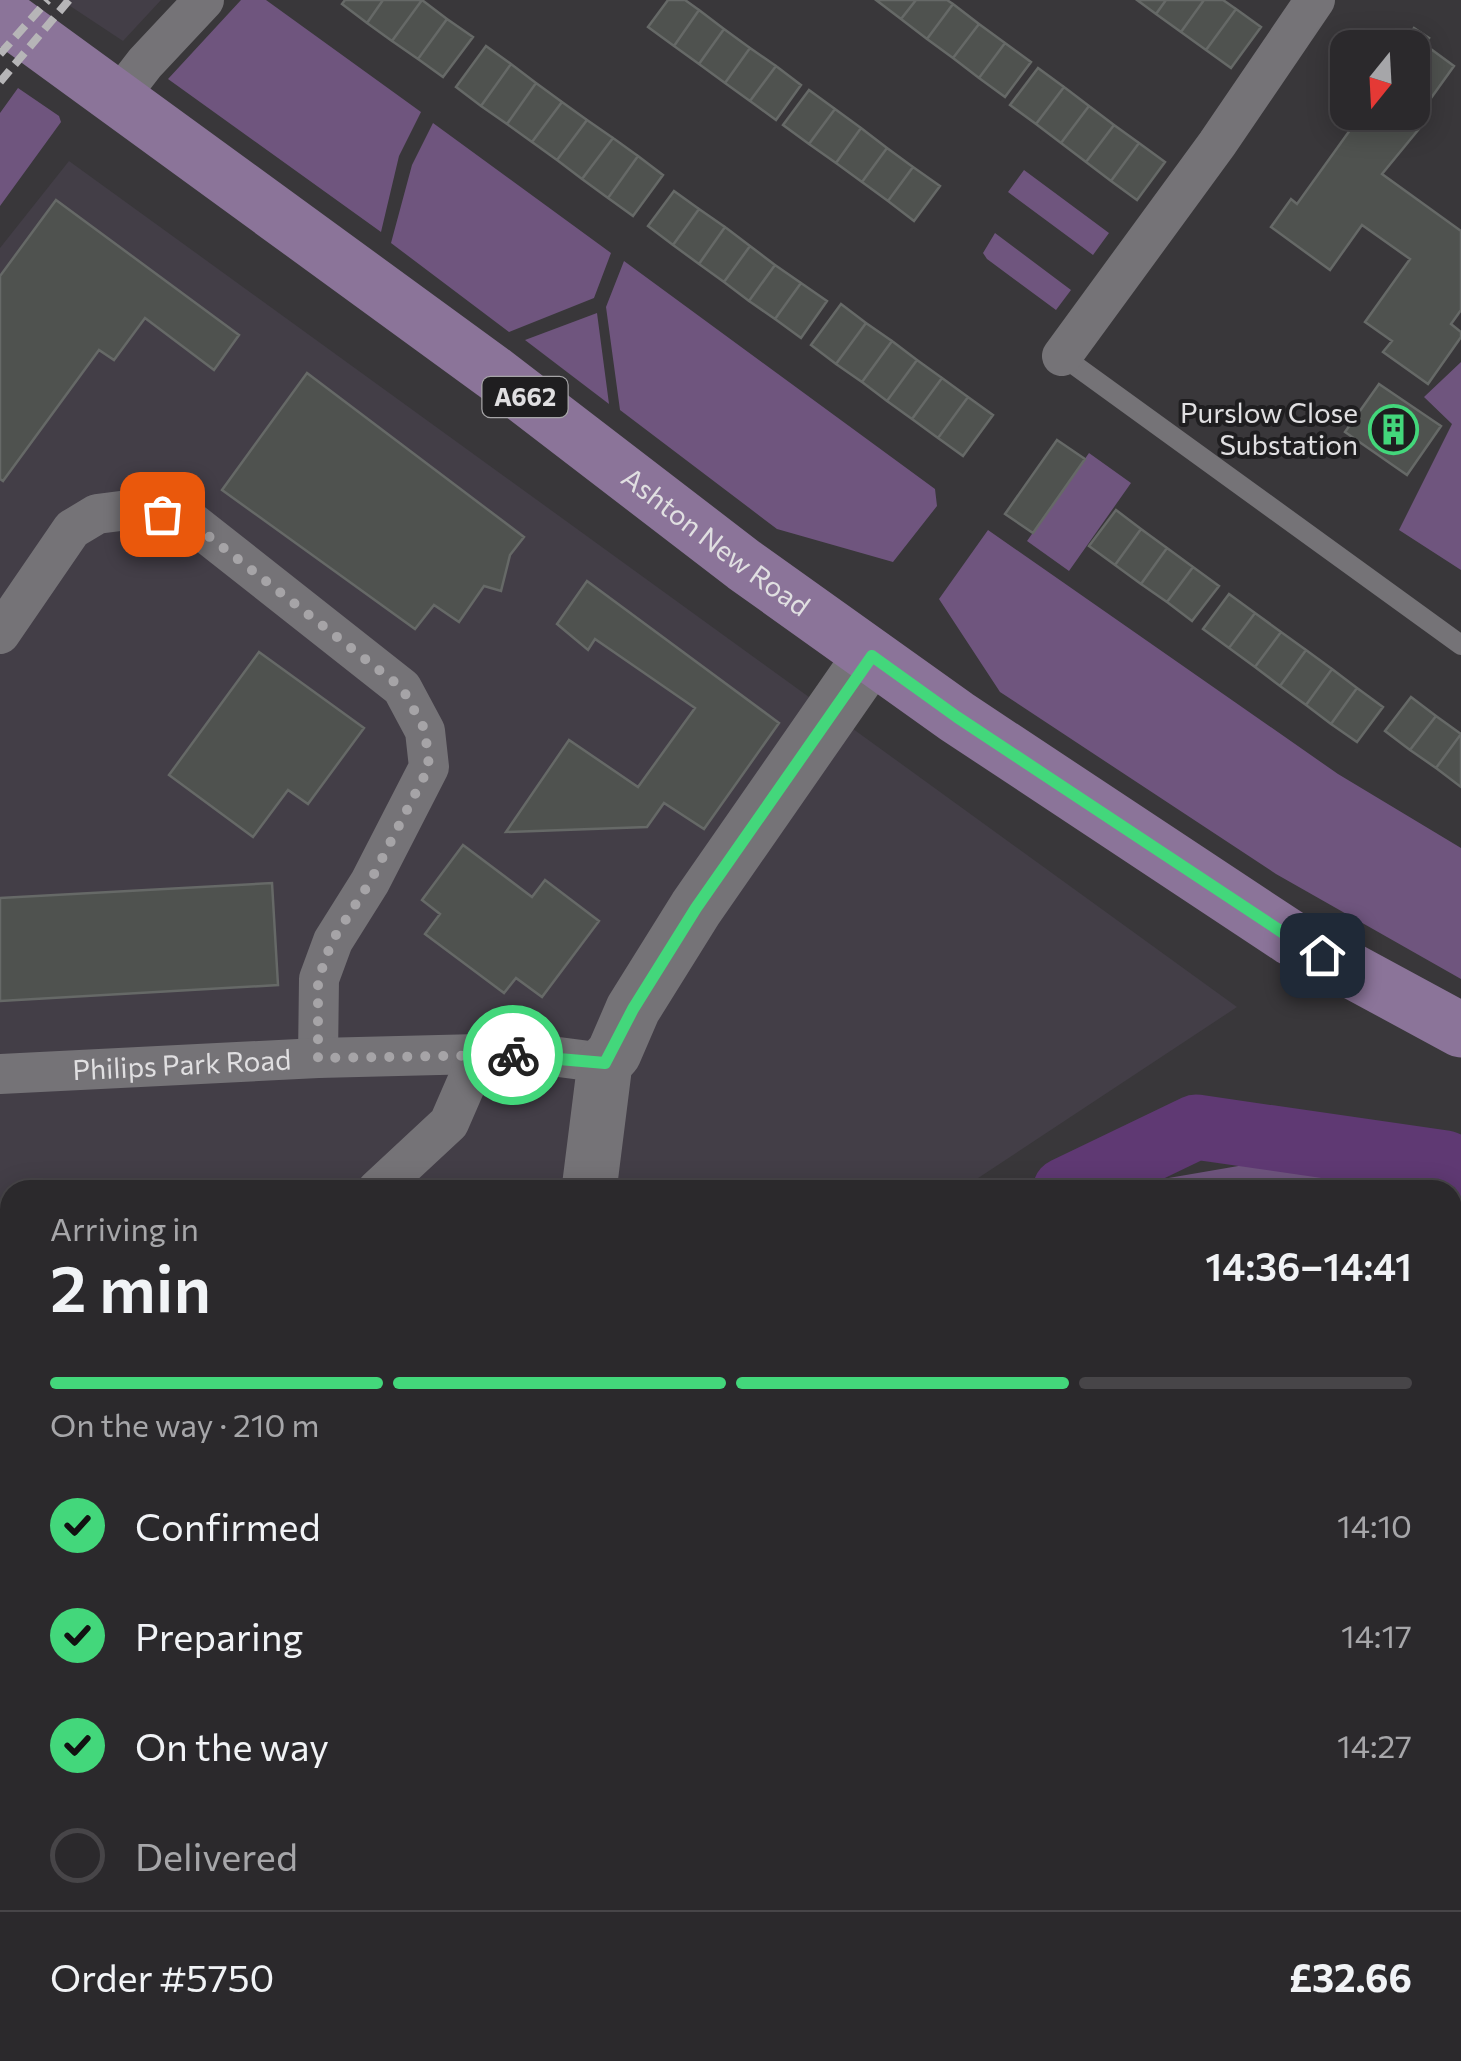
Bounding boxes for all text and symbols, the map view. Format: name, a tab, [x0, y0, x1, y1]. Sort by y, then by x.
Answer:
north arrow	[1330, 30, 1430, 130]
map controls	[1330, 30, 1430, 130]
road number: A662	[482, 377, 568, 417]
place label: Purslow Close Substation	[1180, 395, 1358, 461]
building icon: Purslow Close Substation	[1367, 403, 1419, 455]
street label: Ashton New Road	[616, 460, 817, 623]
pin	[120, 472, 205, 557]
icon: bag	[135, 487, 190, 542]
pin	[1280, 913, 1365, 998]
icon: home	[1295, 928, 1350, 983]
courier	[463, 1005, 563, 1105]
icon: bike	[486, 1028, 541, 1083]
street label: Philips Park Road	[72, 1041, 292, 1086]
text: Arriving in	[50, 1208, 199, 1248]
text: 14:36–14:41	[1205, 1242, 1412, 1289]
text: 2 min	[50, 1246, 211, 1325]
text: On the way · 210 m	[50, 1404, 319, 1444]
icon: check	[50, 1498, 105, 1553]
text: Confirmed	[135, 1502, 321, 1549]
text: 14:10	[1337, 1505, 1412, 1545]
icon: check	[50, 1608, 105, 1663]
text: Preparing	[135, 1612, 303, 1659]
text: 14:17	[1341, 1615, 1412, 1655]
icon: check	[50, 1718, 105, 1773]
text: On the way	[135, 1722, 329, 1769]
text: 14:27	[1337, 1725, 1412, 1765]
text: Delivered	[135, 1832, 298, 1879]
text: Order #5750	[50, 1953, 274, 2000]
text: £32.66	[1289, 1953, 1412, 2000]

